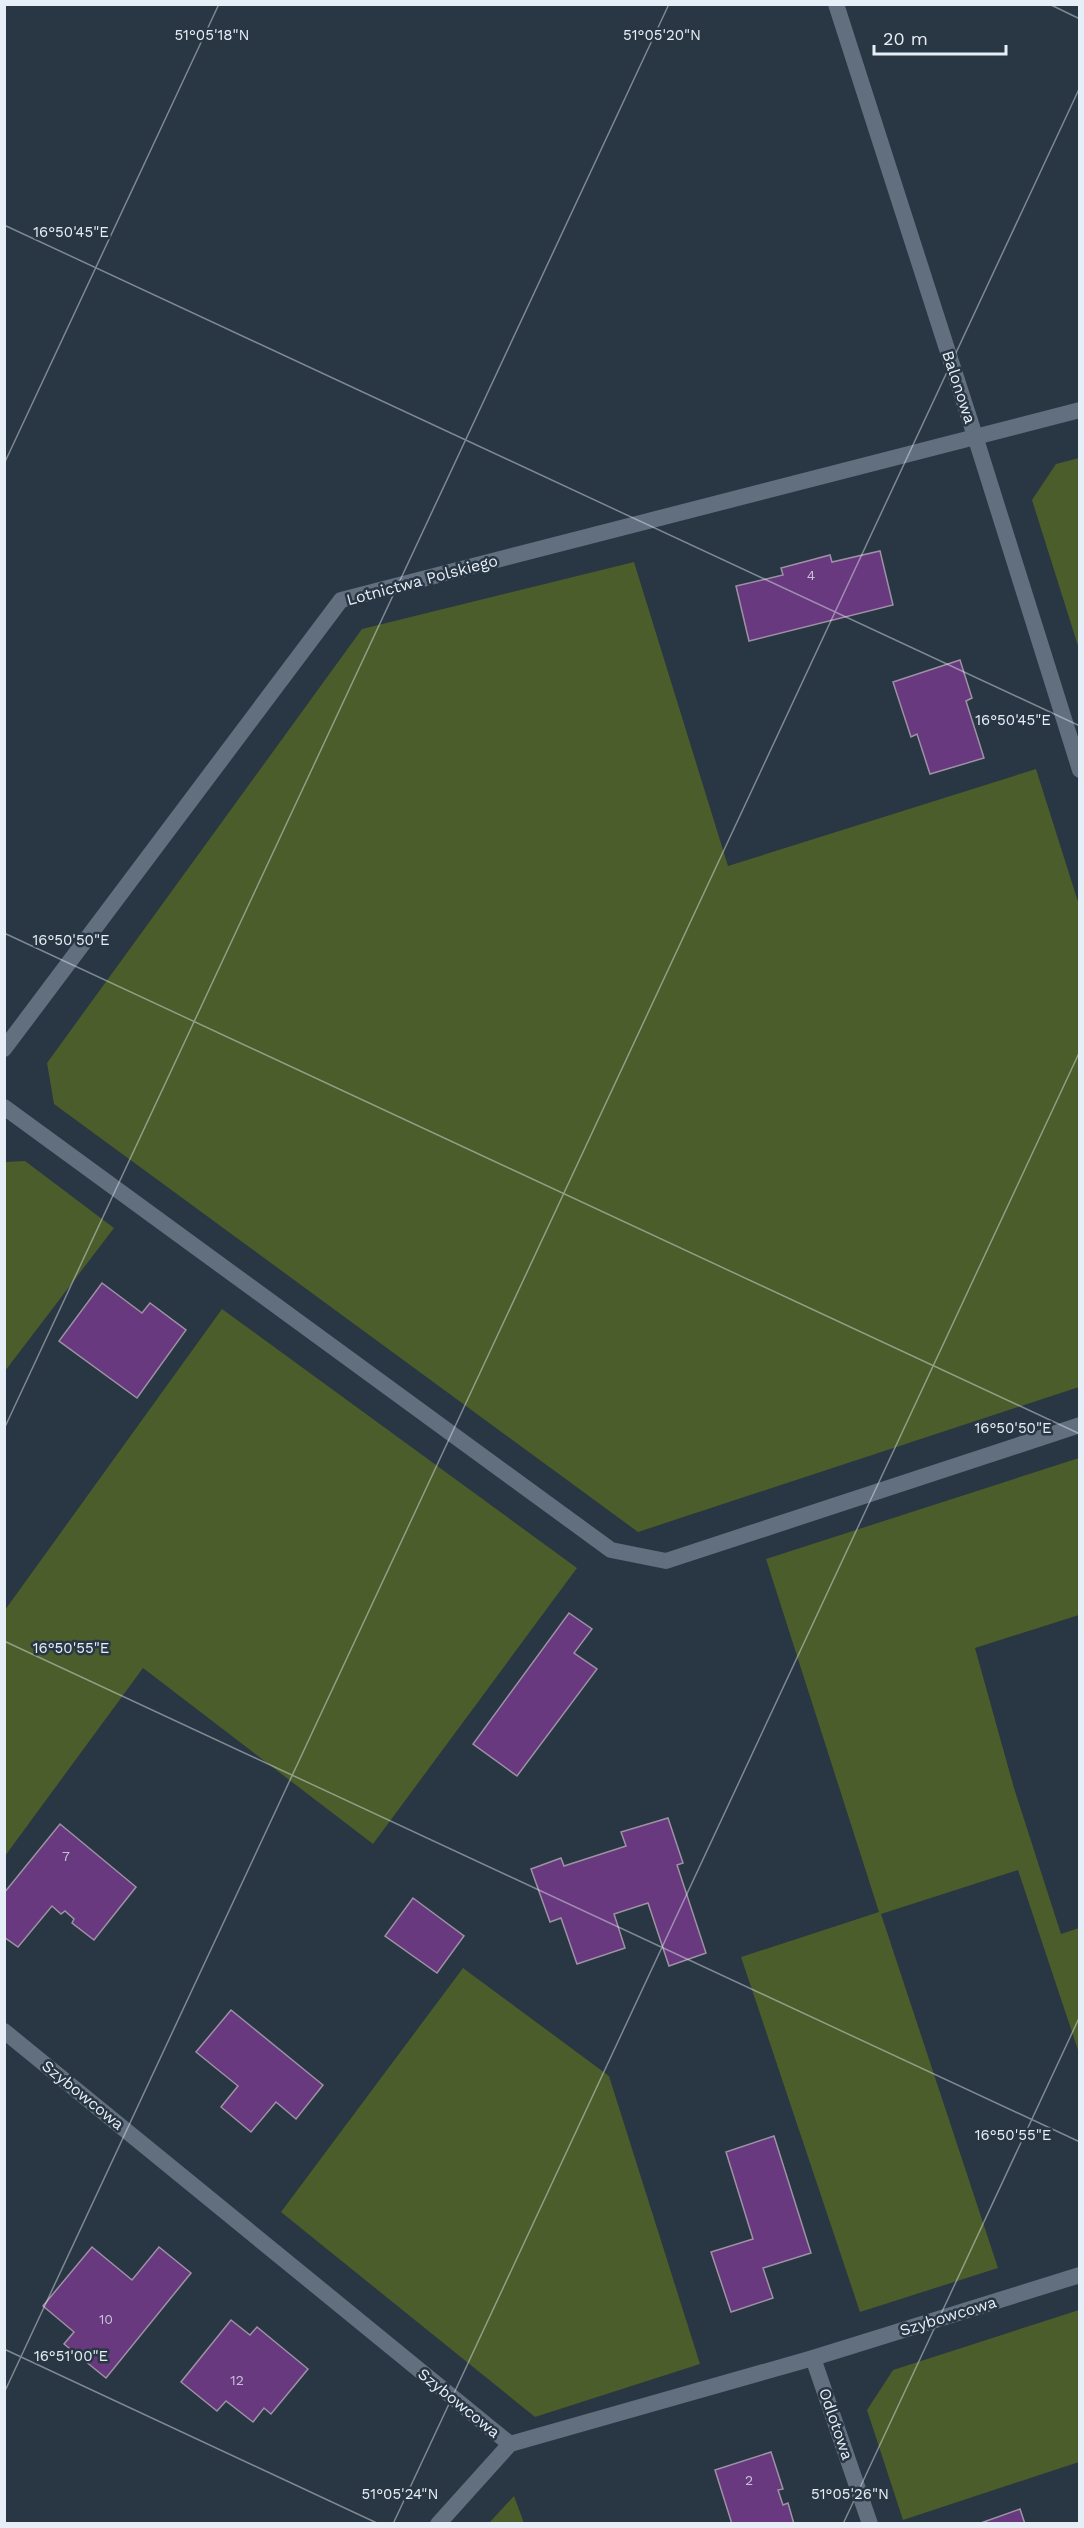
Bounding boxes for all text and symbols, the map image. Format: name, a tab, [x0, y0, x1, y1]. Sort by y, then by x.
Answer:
scale bar	[874, 18, 1006, 56]
text: 51°05'18"N	[174, 26, 250, 44]
text: 51°05'20"N	[623, 26, 701, 44]
text: 20 m	[883, 28, 928, 49]
text: 16°50'45"E	[33, 223, 109, 241]
street label: Balonowa	[938, 348, 980, 426]
street label: Lotnictwa Polskiego	[344, 551, 500, 609]
house number: 4	[807, 567, 815, 583]
text: 16°50'45"E	[975, 711, 1051, 729]
text: 16°50'50"E	[32, 931, 110, 949]
text: 16°50'50"E	[974, 1419, 1052, 1437]
text: 16°50'55"E	[33, 1639, 109, 1657]
house number: 7	[62, 1848, 70, 1864]
street label: Szybowcowa	[38, 2056, 128, 2134]
text: 16°50'55"E	[975, 2126, 1051, 2144]
street label: Szybowcowa	[897, 2292, 999, 2340]
house number: 10	[99, 2311, 113, 2327]
text: 16°51'00"E	[34, 2347, 108, 2365]
street label: Szybowcowa	[414, 2364, 504, 2442]
house number: 12	[230, 2372, 244, 2388]
street label: Odlotowa	[815, 2386, 857, 2462]
house number: 2	[745, 2472, 753, 2488]
text: 51°05'24"N	[362, 2485, 438, 2503]
text: 51°05'26"N	[811, 2485, 889, 2503]

